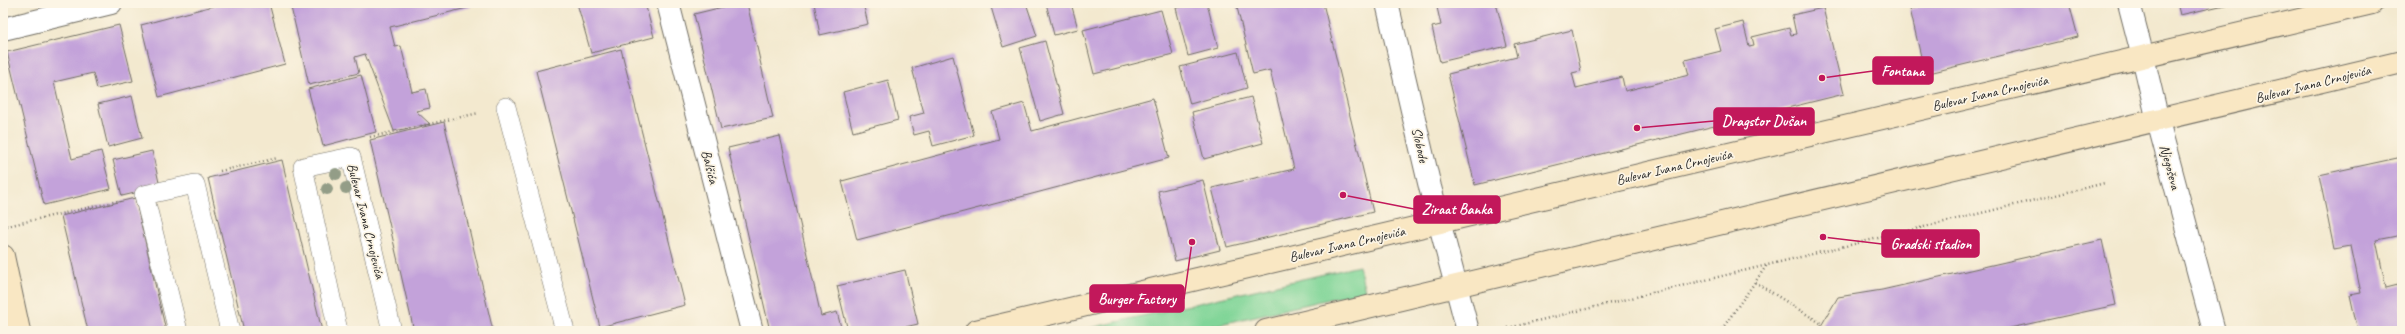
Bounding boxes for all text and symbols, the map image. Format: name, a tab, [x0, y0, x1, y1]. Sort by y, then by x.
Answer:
callout: Fontana	[1873, 57, 1933, 84]
street label: Bulevar Ivana Crnojevića	[2254, 61, 2373, 107]
text: Fontana	[1881, 62, 1926, 81]
street label: Bulevar Ivana Crnojevića	[1931, 71, 2050, 115]
callout: Dragstor Dušan	[1714, 108, 1814, 135]
text: Dragstor Dušan	[1722, 112, 1807, 131]
street label: Slobode	[1408, 126, 1433, 166]
street label: Njegoševa	[2156, 143, 2184, 193]
street label: Bulevar Ivana Crnojevića	[1615, 145, 1734, 189]
street label: Balšića	[698, 148, 723, 187]
street label: Bulevar Ivana Crnojevića	[343, 162, 389, 281]
callout: Ziraat Banka	[1414, 196, 1500, 223]
text: Ziraat Banka	[1422, 200, 1494, 219]
street label: Bulevar Ivana Crnojevića	[1288, 222, 1407, 266]
callout: Gradski stadion	[1882, 230, 1979, 257]
text: Gradski stadion	[1891, 235, 1972, 254]
callout: Burger Factory	[1090, 285, 1184, 312]
text: Burger Factory	[1098, 290, 1178, 309]

